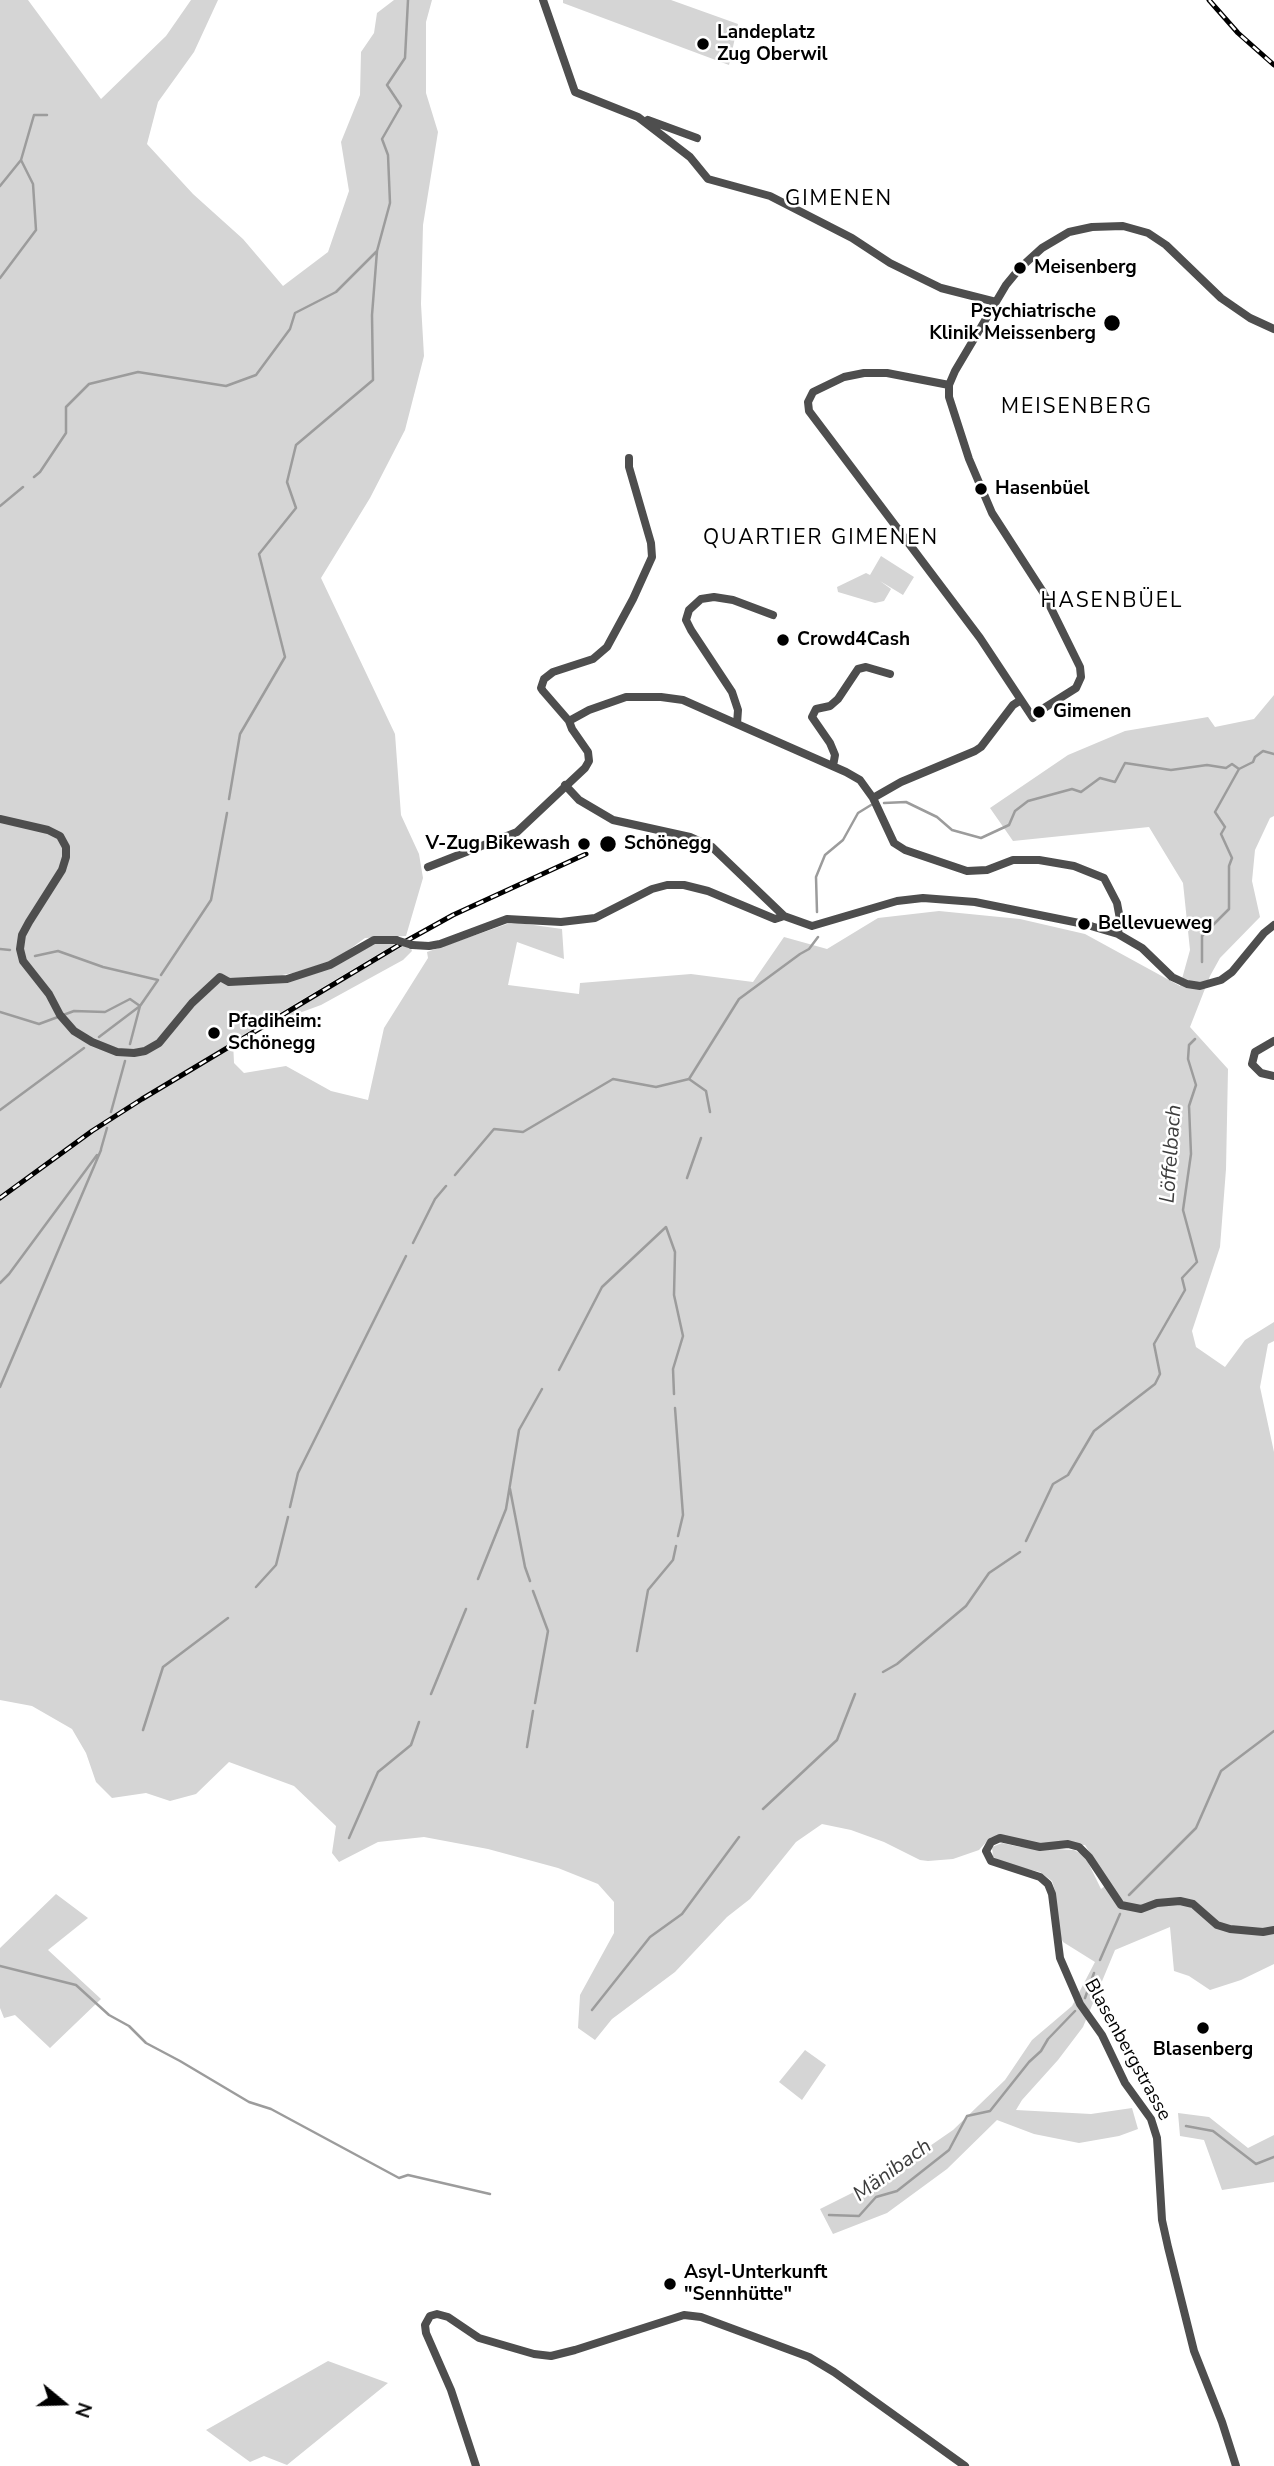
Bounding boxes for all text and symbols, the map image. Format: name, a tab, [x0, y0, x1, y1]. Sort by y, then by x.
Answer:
place label: Landeplatz Zug Oberwil	[717, 22, 828, 66]
marker: Landeplatz Zug Oberwil	[695, 36, 711, 52]
district label: GIMENEN	[786, 187, 892, 213]
place label: Meisenberg	[1034, 257, 1137, 279]
marker: Meisenberg	[1012, 260, 1028, 276]
place label: Psychiatrische Klinik Meissenberg	[929, 301, 1096, 345]
marker: Psychiatrische Klinik Meissenberg	[1102, 313, 1122, 333]
district label: MEISENBERG	[1002, 395, 1152, 421]
place label: Hasenbüel	[995, 478, 1090, 500]
marker: Hasenbüel	[973, 481, 989, 497]
district label: QUARTIER GIMENEN	[705, 526, 937, 552]
district label: HASENBÜEL	[1042, 589, 1182, 615]
place label: Crowd4Cash	[797, 629, 910, 651]
marker: Crowd4Cash	[775, 632, 791, 648]
place label: Gimenen	[1053, 701, 1131, 723]
marker: Gimenen	[1031, 704, 1047, 720]
place label: V-Zug Bikewash	[425, 833, 570, 855]
place label: Schönegg	[624, 833, 711, 855]
marker: Schönegg	[598, 834, 618, 854]
marker: V-Zug Bikewash	[576, 836, 592, 852]
place label: Bellevueweg	[1098, 913, 1212, 935]
marker: Bellevueweg	[1076, 916, 1092, 932]
place label: Pfadiheim: Schönegg	[228, 1011, 321, 1055]
marker: Pfadiheim: Schönegg	[206, 1025, 222, 1041]
water label: Löffelbach	[1156, 1104, 1188, 1204]
street label: Blasenbergstrasse	[1079, 1975, 1175, 2125]
marker: Blasenberg	[1195, 2020, 1211, 2036]
place label: Blasenberg	[1153, 2039, 1253, 2061]
water label: Mänibach	[849, 2134, 937, 2208]
place label: Asyl-Unterkunft "Sennhütte"	[684, 2262, 827, 2306]
marker: Asyl-Unterkunft "Sennhütte"	[662, 2276, 678, 2292]
north arrow	[28, 2368, 98, 2438]
text: N	[68, 2399, 97, 2421]

